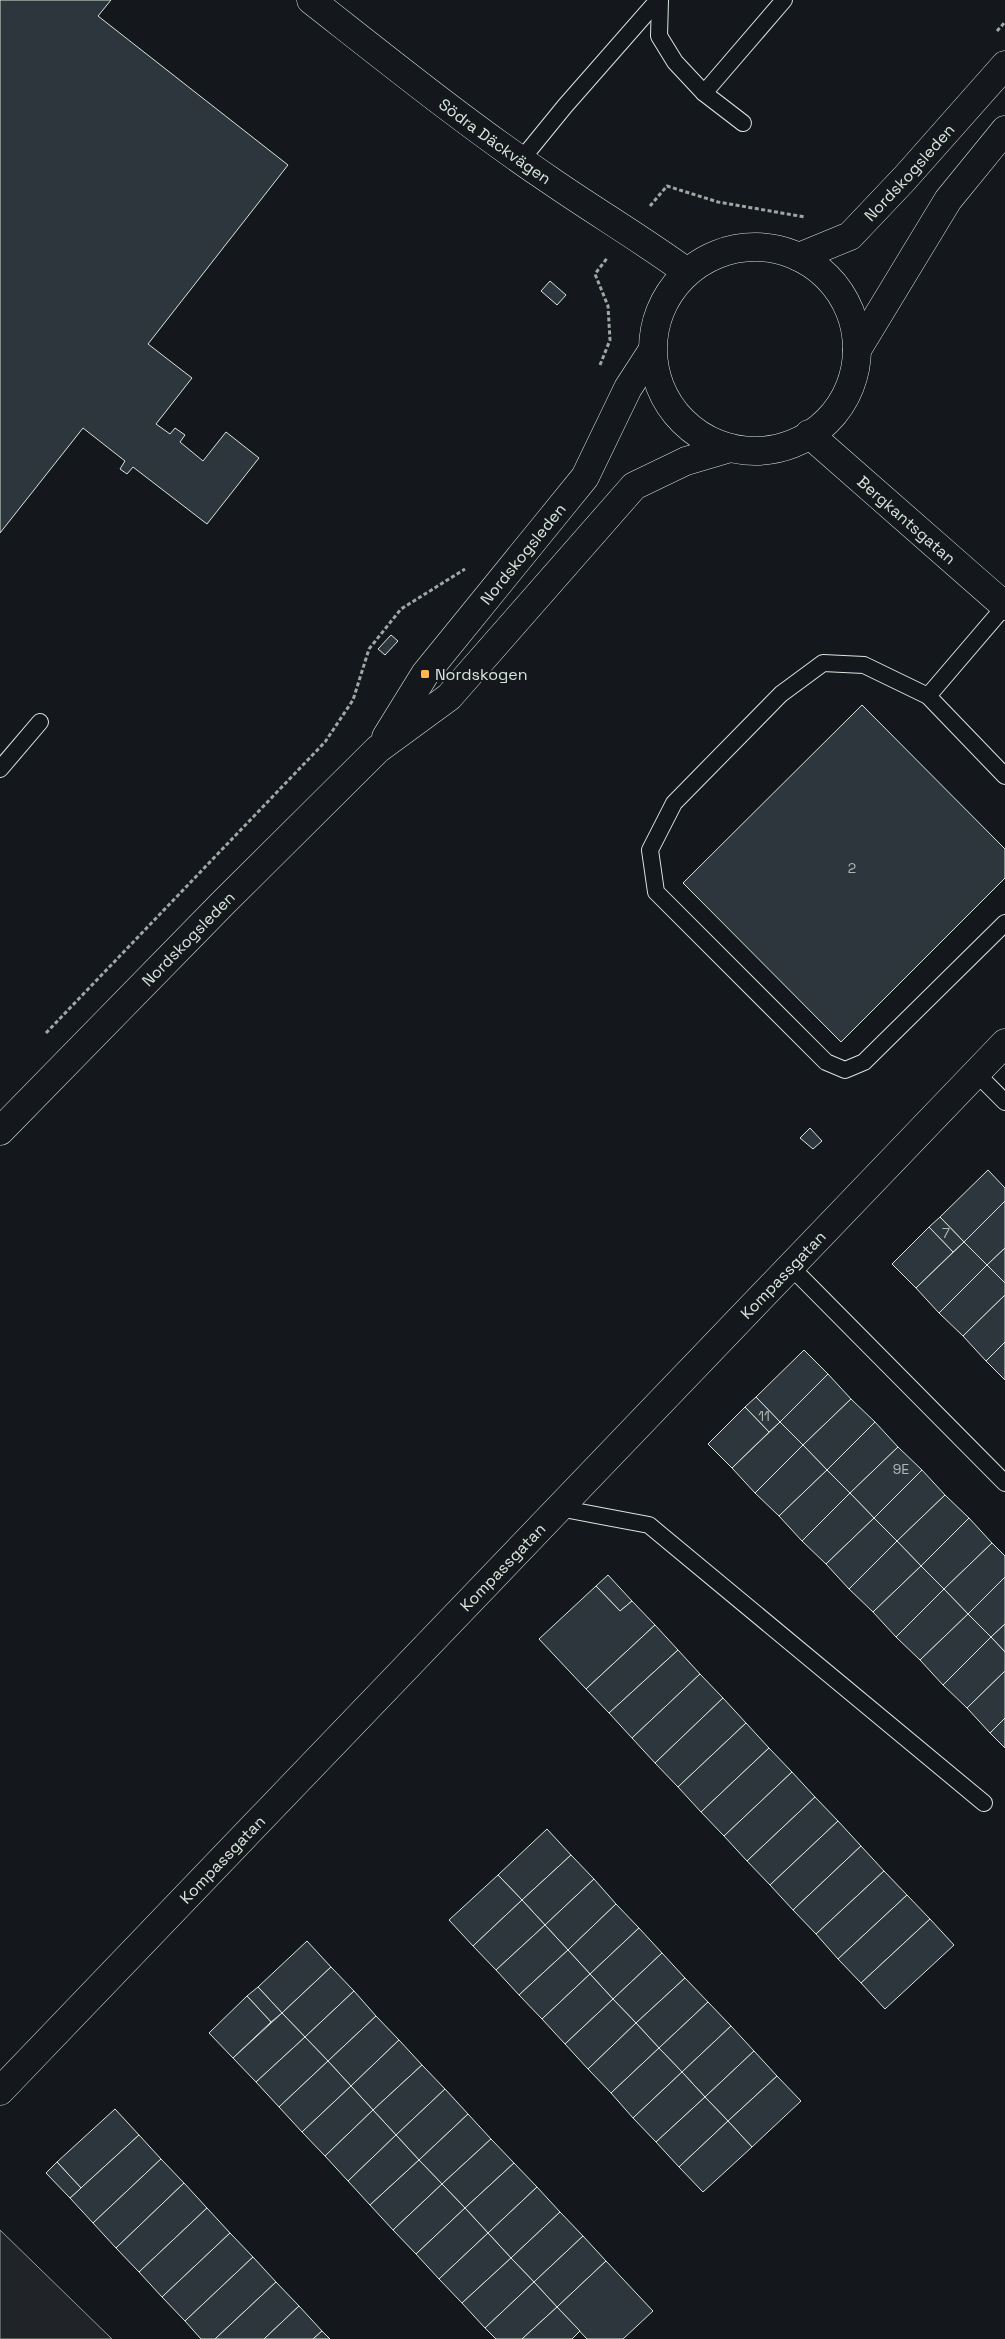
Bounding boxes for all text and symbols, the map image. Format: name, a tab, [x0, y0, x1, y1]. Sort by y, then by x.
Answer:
street label: Södra Däckvägen	[434, 94, 555, 189]
street label: Nordskogsleden	[860, 119, 959, 226]
street label: Bergkantsgatan	[853, 471, 960, 569]
street label: Nordskogsleden	[476, 499, 571, 609]
place label: Nordskogen	[435, 664, 528, 685]
marker: Nordskogen	[419, 668, 431, 680]
house number: 2	[848, 859, 856, 877]
street label: Nordskogsleden	[137, 887, 240, 991]
house number: 7	[942, 1224, 950, 1242]
street label: Kompassgatan	[736, 1226, 830, 1324]
house number: 11	[758, 1407, 770, 1425]
house number: 9E	[893, 1460, 909, 1478]
street label: Kompassgatan	[456, 1519, 550, 1616]
street label: Kompassgatan	[175, 1811, 270, 1908]

